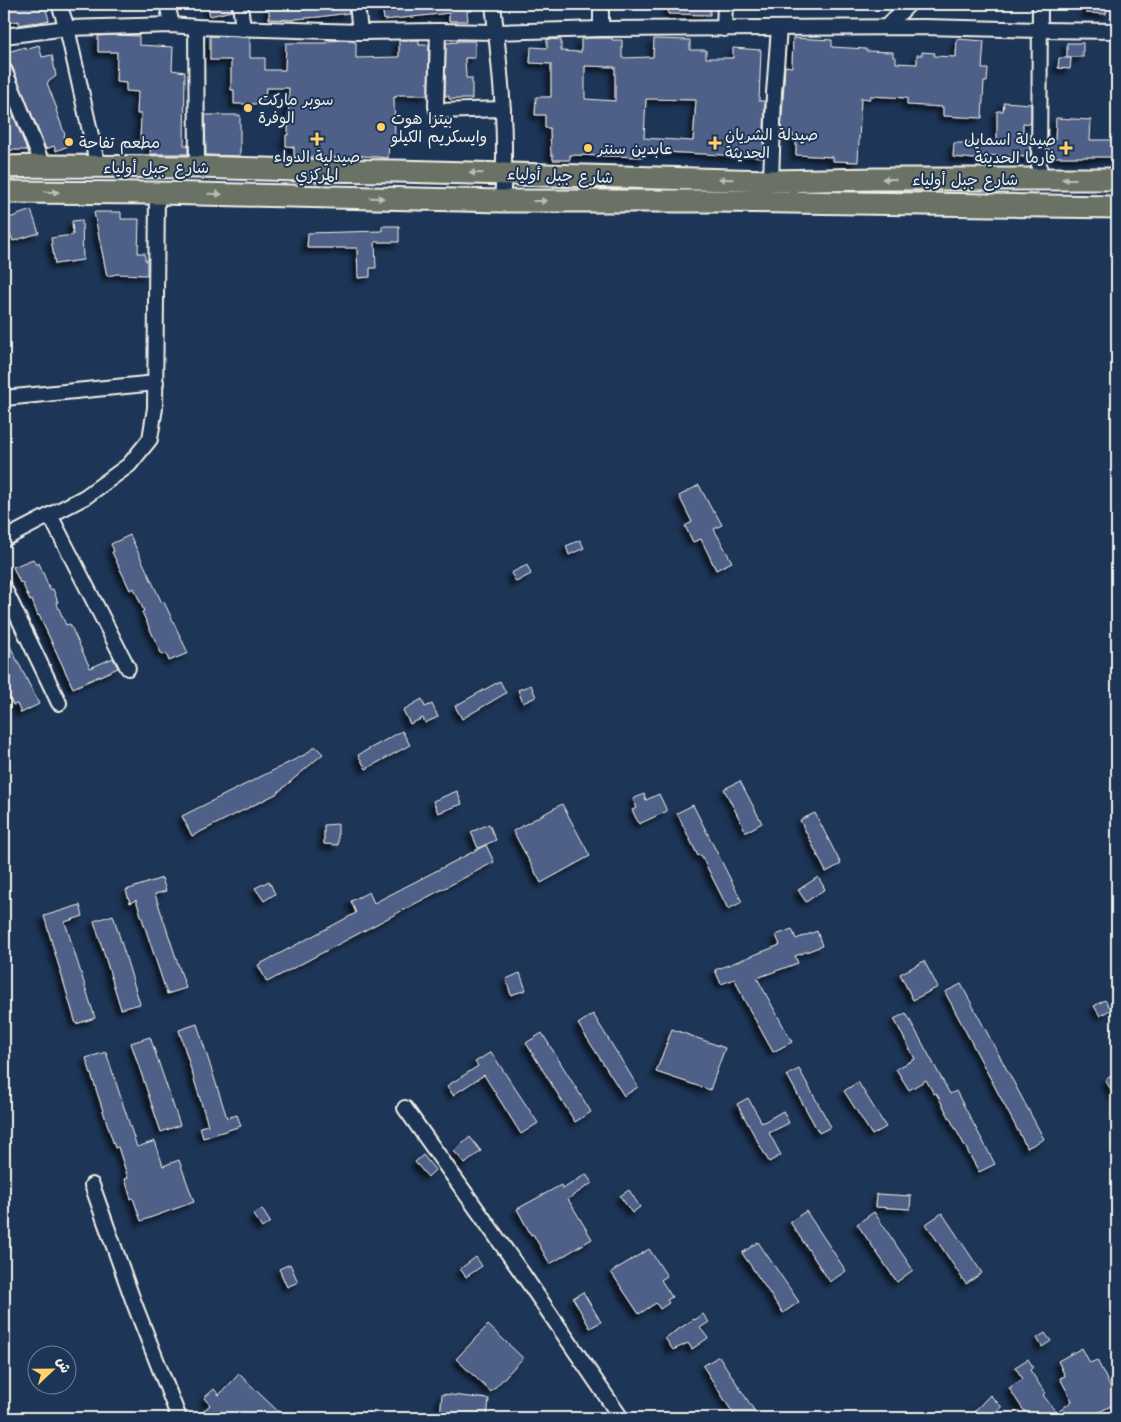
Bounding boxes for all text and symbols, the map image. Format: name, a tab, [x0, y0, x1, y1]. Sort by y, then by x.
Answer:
place label: سوبر ماركت الوفرة	[258, 91, 334, 128]
marker: سوبر ماركت الوفرة	[242, 102, 254, 114]
place label: بيتزا هوت وايسكريم الكيلو	[390, 110, 487, 149]
marker: بيتزا هوت وايسكريم الكيلو	[375, 121, 387, 133]
place label: صيدلة الشريان الحديثة	[725, 126, 818, 162]
place label: صيدلة اسمايل فارما الحديثة	[964, 131, 1056, 167]
marker: صيدلية الدواء المركزي	[311, 133, 323, 145]
place label: مطعم تفاحة	[79, 134, 160, 155]
marker: مطعم تفاحة	[63, 136, 75, 148]
marker: صيدلة الشريان الحديثة	[709, 137, 721, 149]
place label: عابدين سنتر	[596, 140, 672, 158]
marker: عابدين سنتر	[582, 142, 594, 154]
marker: صيدلة اسمايل فارما الحديثة	[1060, 142, 1072, 154]
place label: صيدلية الدواء المركزي	[274, 148, 360, 186]
street label: شارع جبل أولياء	[103, 159, 209, 179]
street label: شارع جبل أولياء	[507, 165, 613, 189]
one-way arrow	[468, 168, 484, 176]
street label: شارع جبل أولياء	[912, 171, 1018, 191]
one-way arrow	[718, 175, 734, 183]
one-way arrow	[880, 175, 896, 183]
one-way arrow	[1060, 176, 1076, 184]
one-way arrow	[45, 188, 61, 196]
one-way arrow	[207, 191, 223, 199]
one-way arrow	[370, 194, 386, 202]
one-way arrow	[532, 197, 548, 205]
north arrow	[28, 1344, 78, 1394]
text: ش	[53, 1355, 74, 1376]

